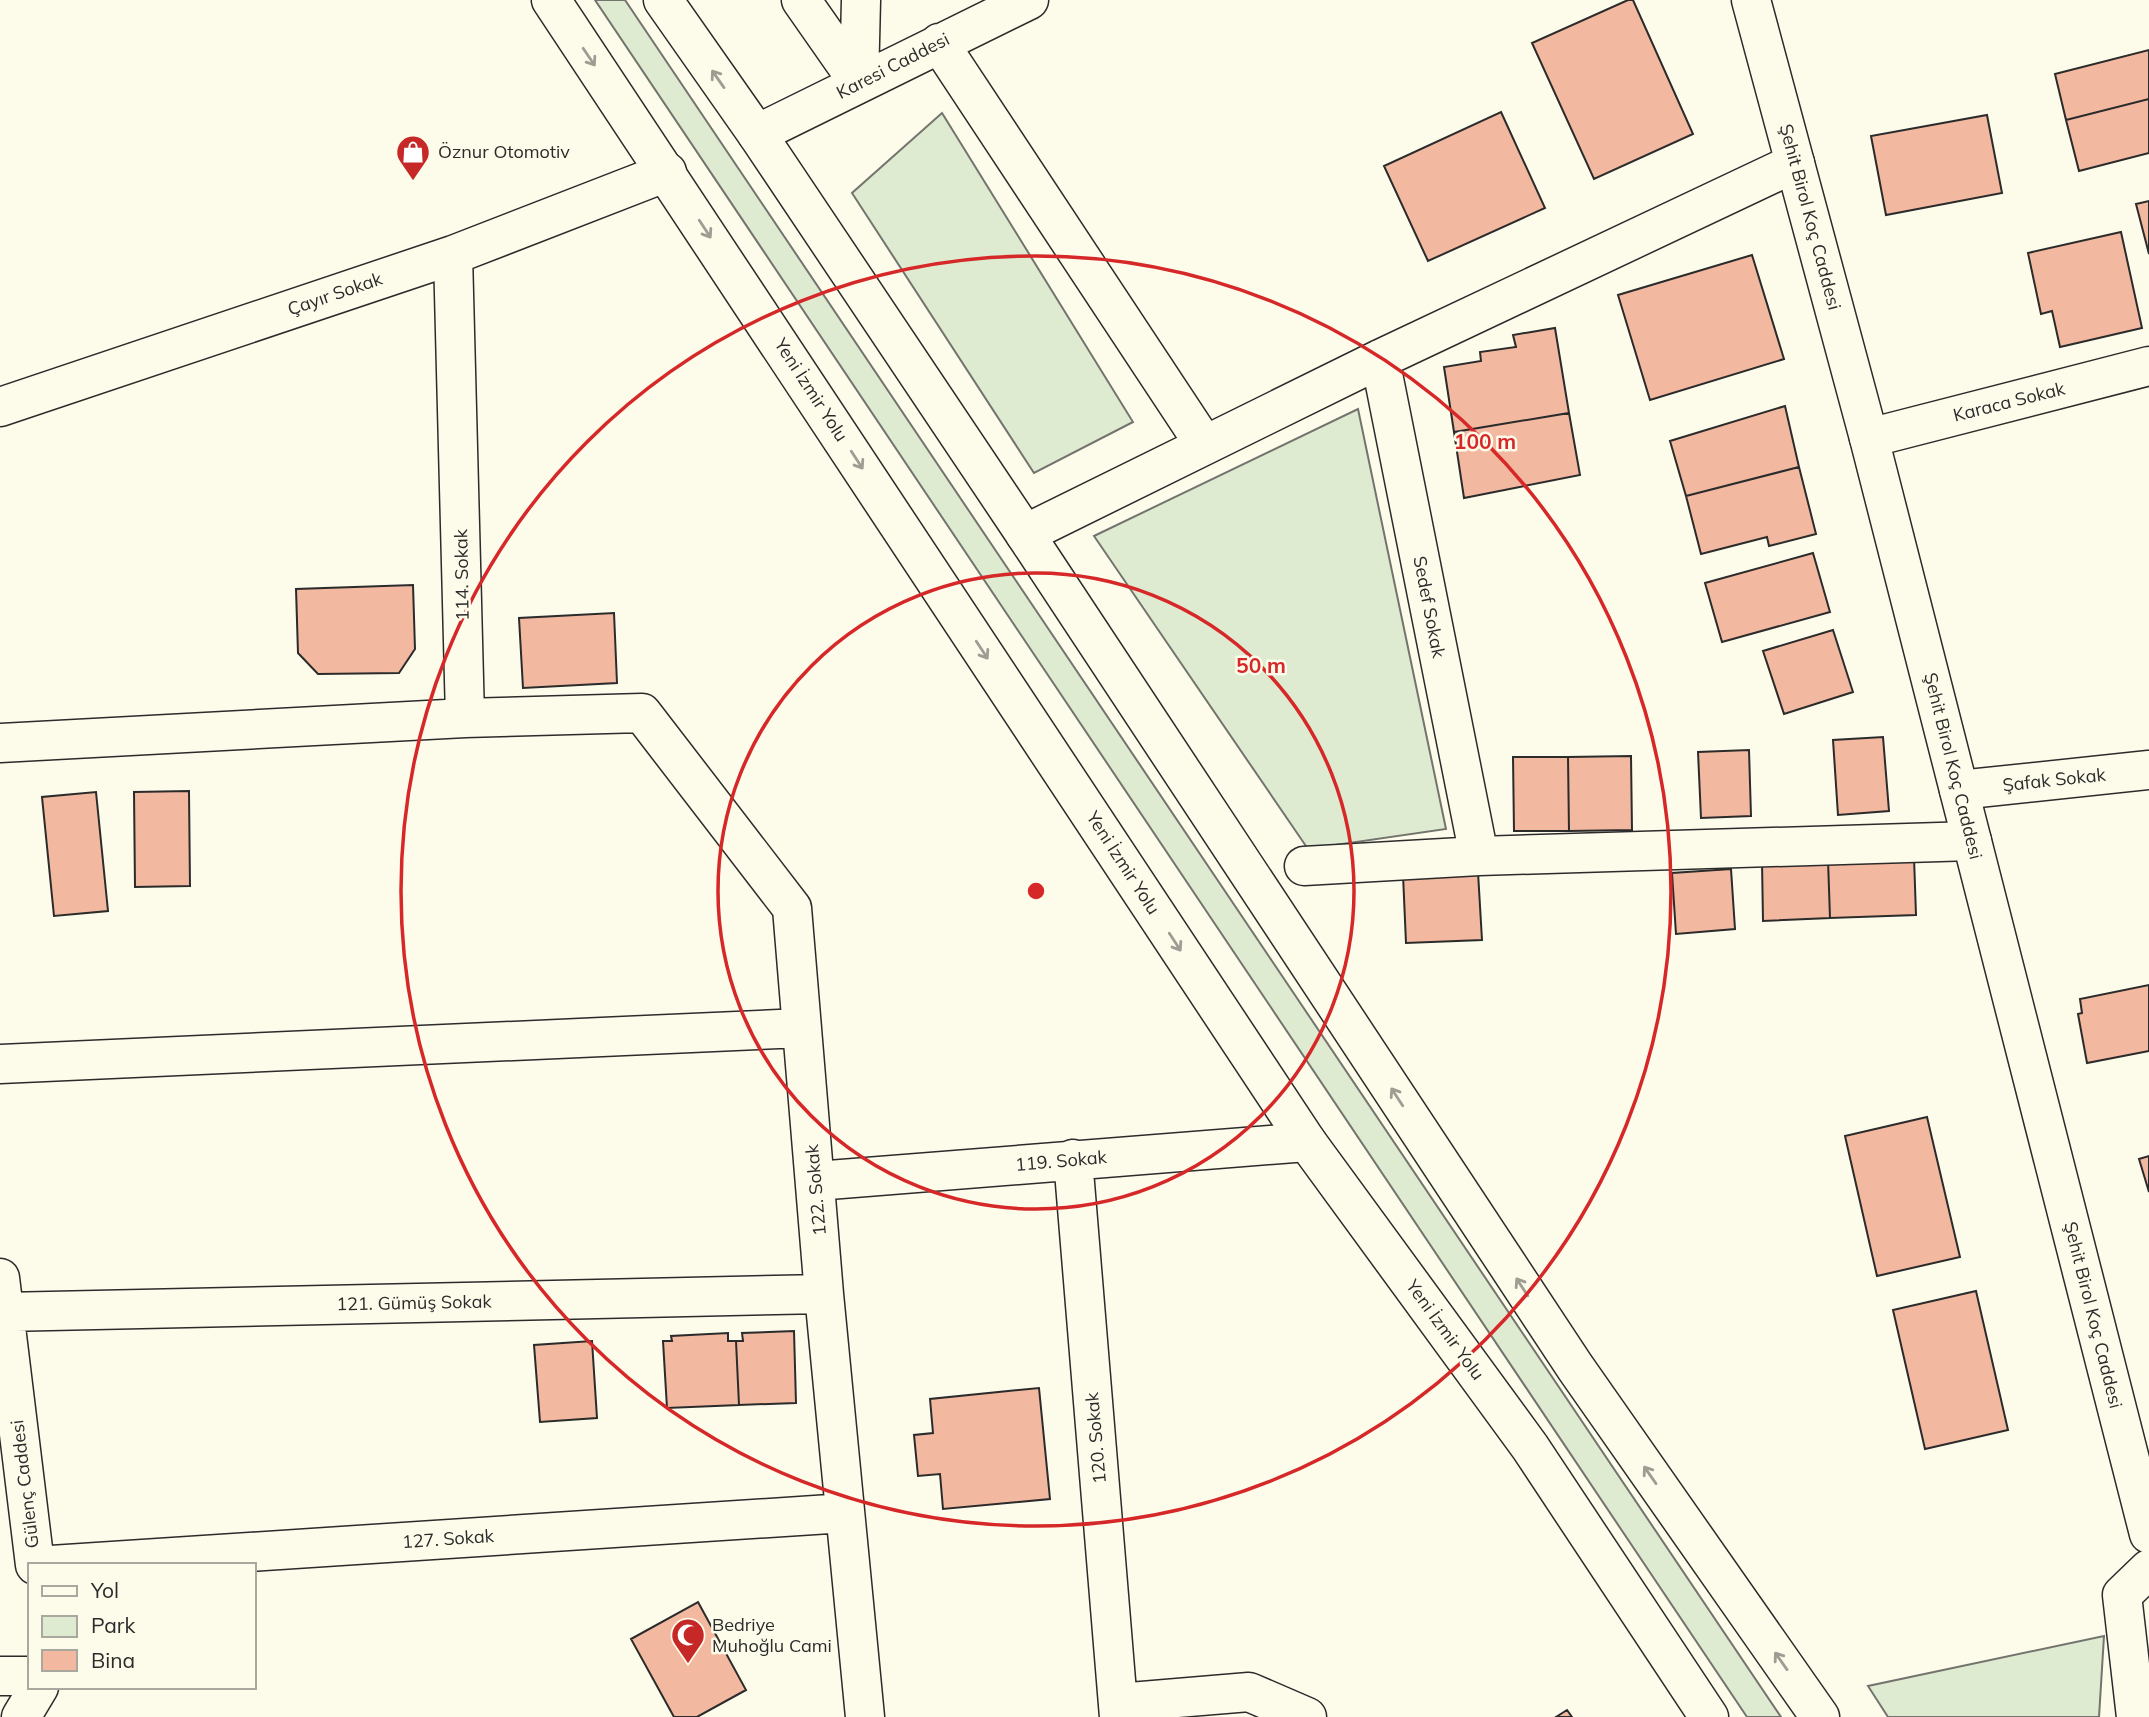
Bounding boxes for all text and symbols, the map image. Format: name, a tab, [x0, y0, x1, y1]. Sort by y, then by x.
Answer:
street label: Karesi Caddesi	[832, 27, 953, 104]
one-way arrow	[582, 46, 596, 66]
one-way arrow	[711, 70, 725, 89]
street label: Şehit Birol Koç Caddesi	[1775, 121, 1846, 312]
shop icon: Öznur Otomotiv	[394, 133, 432, 182]
place label: Öznur Otomotiv	[438, 140, 570, 163]
one-way arrow	[698, 219, 712, 239]
street label: Çayır Sokak	[285, 266, 386, 320]
street label: Yeni İzmir Yolu	[769, 333, 853, 446]
street label: Karaca Sokak	[1951, 376, 2068, 427]
text: 100 m	[1454, 428, 1516, 454]
one-way arrow	[850, 450, 864, 469]
street label: 114. Sokak	[449, 528, 474, 621]
street label: Sedef Sokak	[1408, 554, 1451, 660]
one-way arrow	[975, 640, 990, 659]
text: 50 m	[1236, 652, 1286, 678]
street label: Şehit Birol Koç Caddesi	[1919, 670, 1988, 862]
street label: Şafak Sokak	[2001, 763, 2107, 796]
street label: Yeni İzmir Yolu	[1081, 806, 1165, 919]
centre of rings	[1024, 879, 1048, 903]
one-way arrow	[1168, 932, 1183, 951]
one-way arrow	[1389, 1088, 1404, 1107]
street label: 122. Sokak	[800, 1143, 831, 1237]
street label: 119. Sokak	[1014, 1145, 1108, 1176]
street label: Şehit Birol Koç Caddesi	[2059, 1219, 2128, 1411]
street label: Yeni İzmir Yolu	[1401, 1274, 1490, 1384]
one-way arrow	[1515, 1278, 1529, 1297]
street label: 121. Gümüş Sokak	[336, 1290, 493, 1315]
street label: 120. Sokak	[1080, 1391, 1111, 1485]
street label: Gülenç Caddesi	[5, 1419, 44, 1550]
one-way arrow	[1643, 1466, 1657, 1485]
street label: 127. Sokak	[401, 1524, 495, 1553]
legend	[28, 1563, 256, 1689]
text: Yol	[90, 1577, 119, 1603]
text: Park	[91, 1612, 135, 1638]
place label: Bedriye Muhoğlu Cami	[712, 1613, 832, 1657]
mosque icon: Bedriye Muhoğlu Cami	[669, 1616, 707, 1665]
text: Bina	[91, 1647, 135, 1673]
one-way arrow	[1774, 1652, 1788, 1671]

